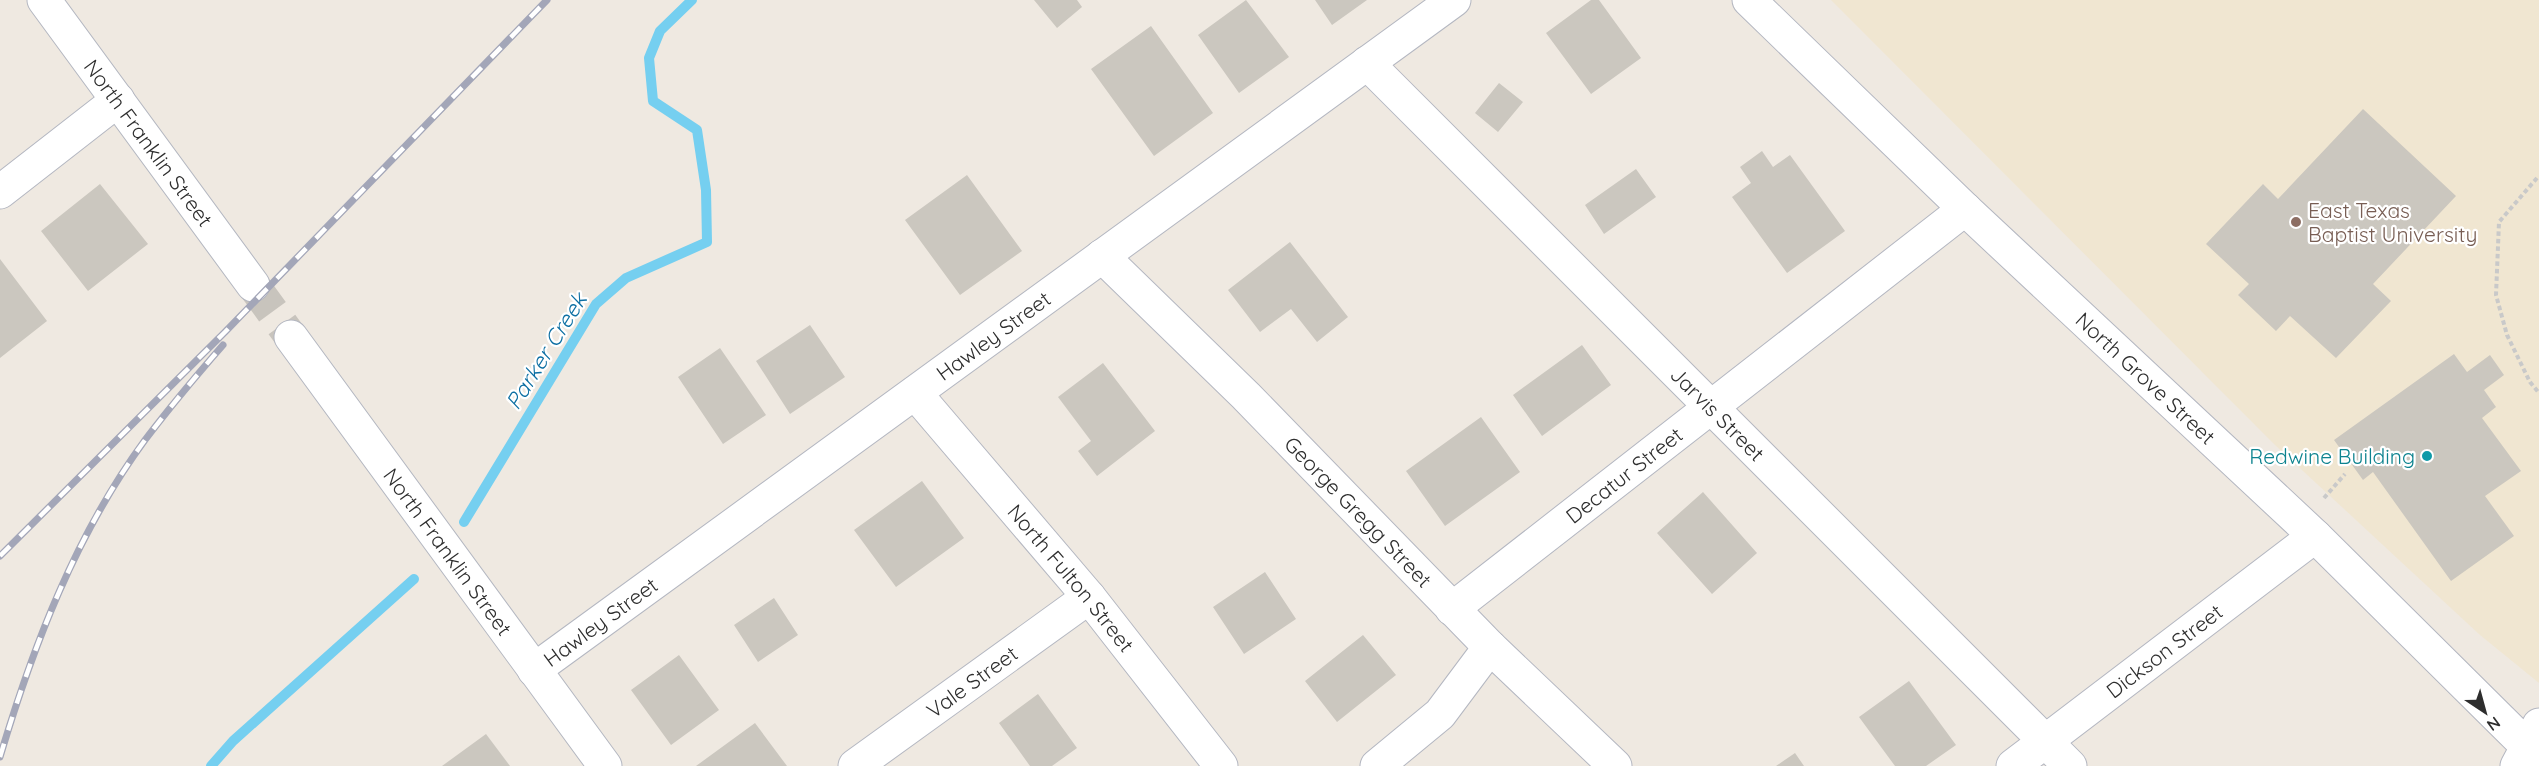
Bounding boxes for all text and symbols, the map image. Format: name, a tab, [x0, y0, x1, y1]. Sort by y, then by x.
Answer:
street label: North Franklin Street	[79, 54, 219, 232]
place label: East Texas Baptist University	[2308, 197, 2477, 247]
marker: East Texas Baptist University	[2289, 215, 2303, 229]
street label: Hawley Street	[931, 285, 1055, 386]
water label: Parker Creek	[499, 286, 594, 414]
street label: North Grove Street	[2071, 306, 2221, 449]
street label: Jarvis Street	[1665, 361, 1770, 466]
street label: Decatur Street	[1560, 421, 1688, 529]
street label: George Gregg Street	[1279, 431, 1438, 593]
place label: Redwine Building	[2249, 443, 2415, 469]
marker: Redwine Building	[2420, 449, 2434, 463]
street label: North Franklin Street	[378, 463, 518, 640]
street label: North Fulton Street	[1002, 499, 1140, 657]
street label: Hawley Street	[538, 571, 663, 672]
street label: Dickson Street	[2101, 598, 2228, 703]
street label: Vale Street	[921, 640, 1022, 723]
north arrow	[2455, 682, 2515, 742]
text: N	[2483, 713, 2504, 736]

